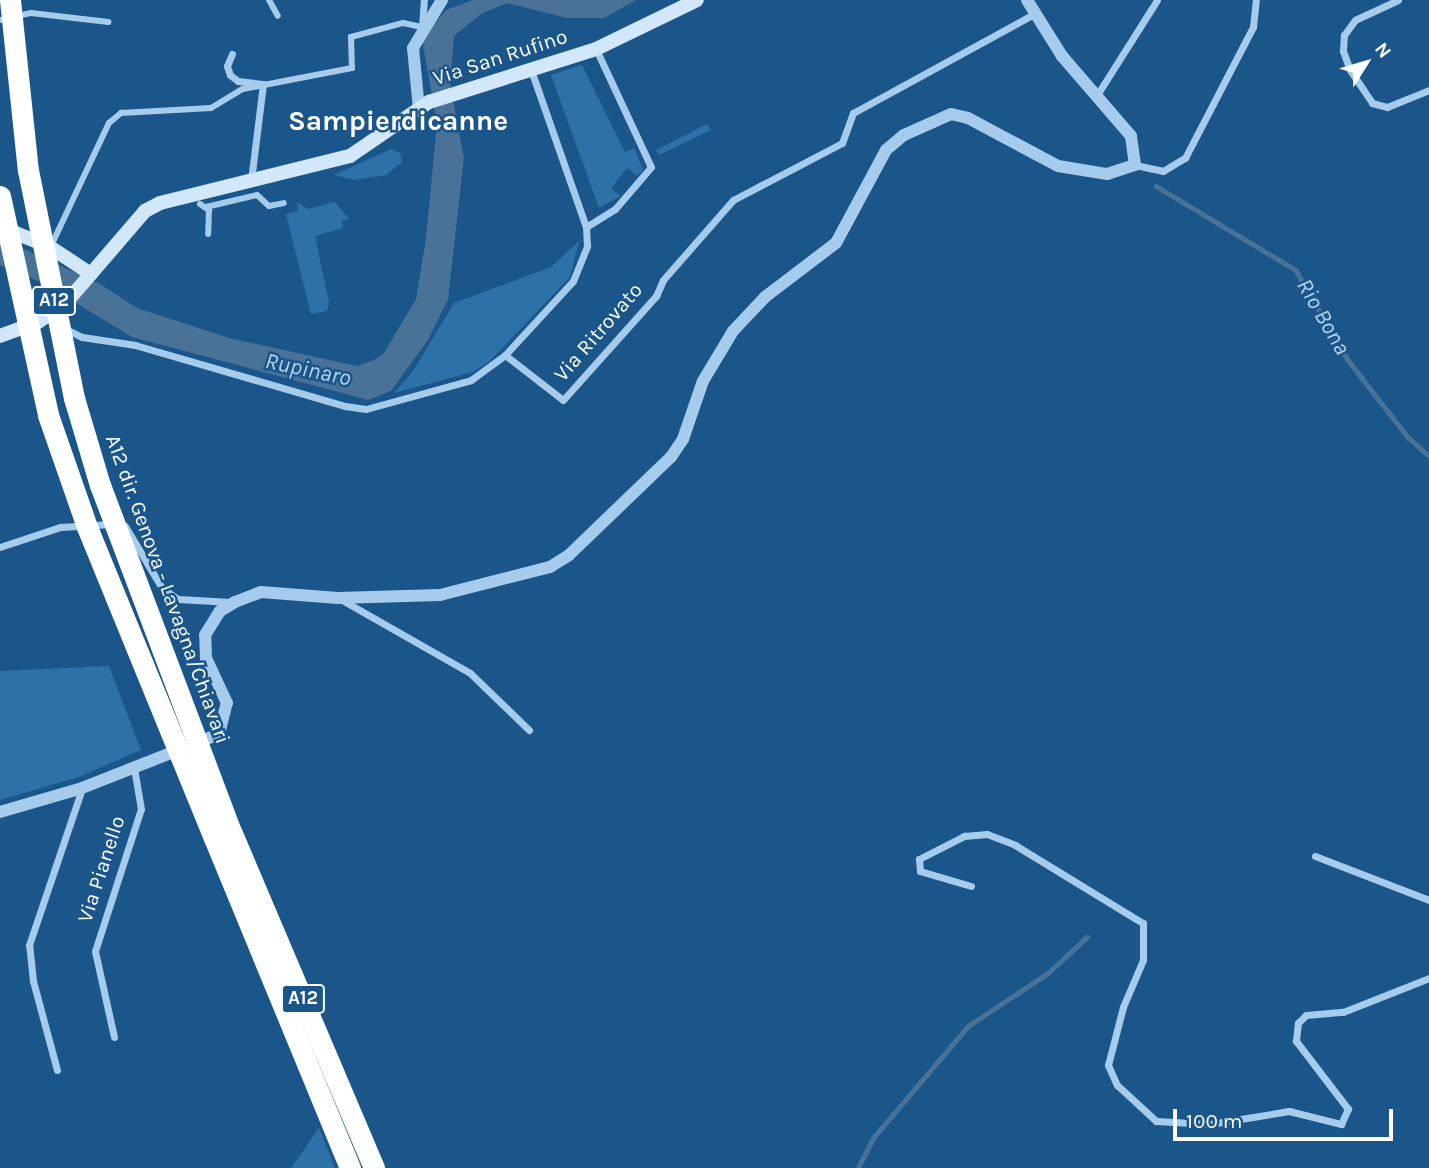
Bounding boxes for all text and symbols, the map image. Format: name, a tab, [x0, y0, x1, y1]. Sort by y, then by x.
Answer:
street label: Via San Rufino	[430, 23, 570, 91]
north arrow	[1331, 28, 1401, 98]
text: N	[1370, 38, 1396, 62]
district label: Sampierdicanne	[288, 104, 508, 138]
water label: Rio Bona	[1290, 274, 1356, 360]
street label: Via Ritrovato	[548, 278, 648, 386]
road number: A12	[31, 286, 77, 316]
water label: Rupinaro	[263, 347, 353, 393]
street label: A12 dir. Genova - Lavagna/Chiavari	[100, 431, 236, 747]
street label: Via Pianello	[72, 812, 130, 926]
road number: A12	[280, 984, 326, 1015]
scale bar	[1177, 1094, 1398, 1138]
text: 100 m	[1186, 1109, 1243, 1133]

